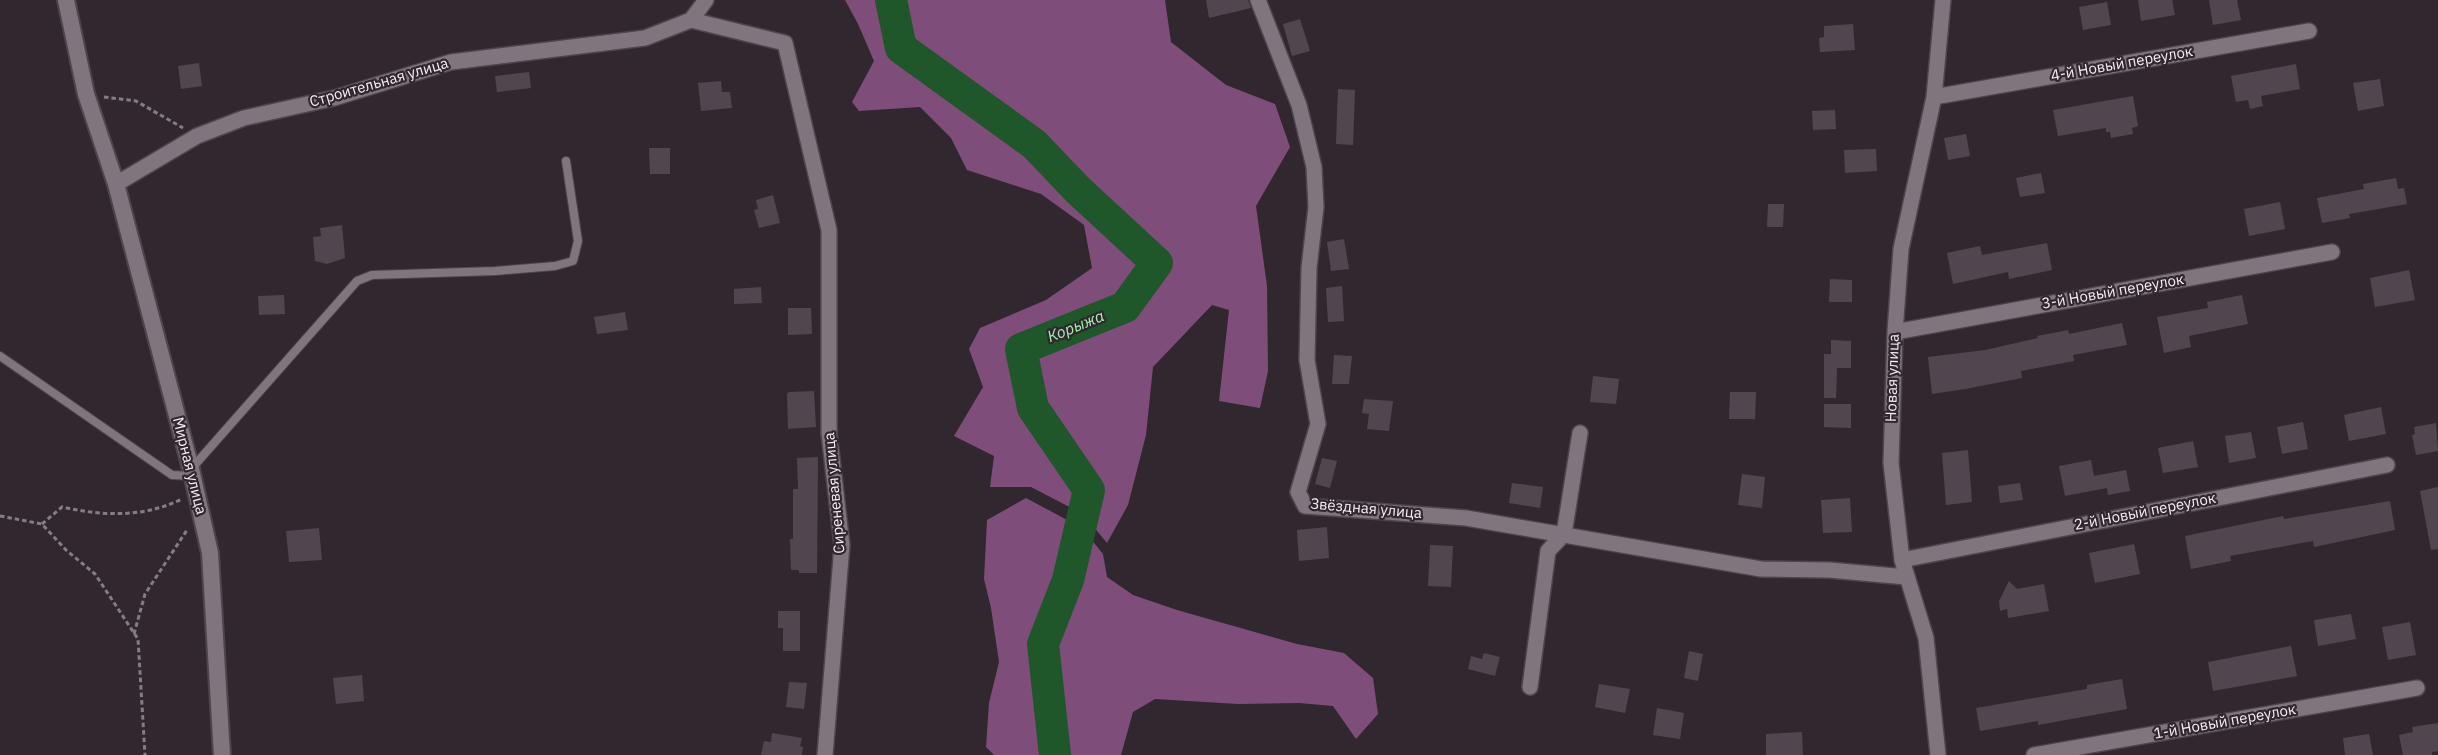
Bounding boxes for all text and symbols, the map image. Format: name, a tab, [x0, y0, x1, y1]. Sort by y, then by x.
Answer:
street label: 4-й Новый переулок	[2050, 43, 2194, 85]
street label: Строительная улица	[307, 55, 451, 111]
street label: 3-й Новый переулок	[2041, 271, 2185, 313]
water label: Корыжа	[1045, 307, 1107, 347]
street label: Новая улица	[1882, 334, 1904, 422]
street label: Мирная улица	[168, 415, 210, 517]
street label: Сиреневая улица	[821, 432, 849, 554]
street label: 2-й Новый переулок	[2073, 489, 2217, 535]
street label: Звёздная улица	[1309, 495, 1423, 523]
street label: 1-й Новый переулок	[2153, 701, 2297, 743]

